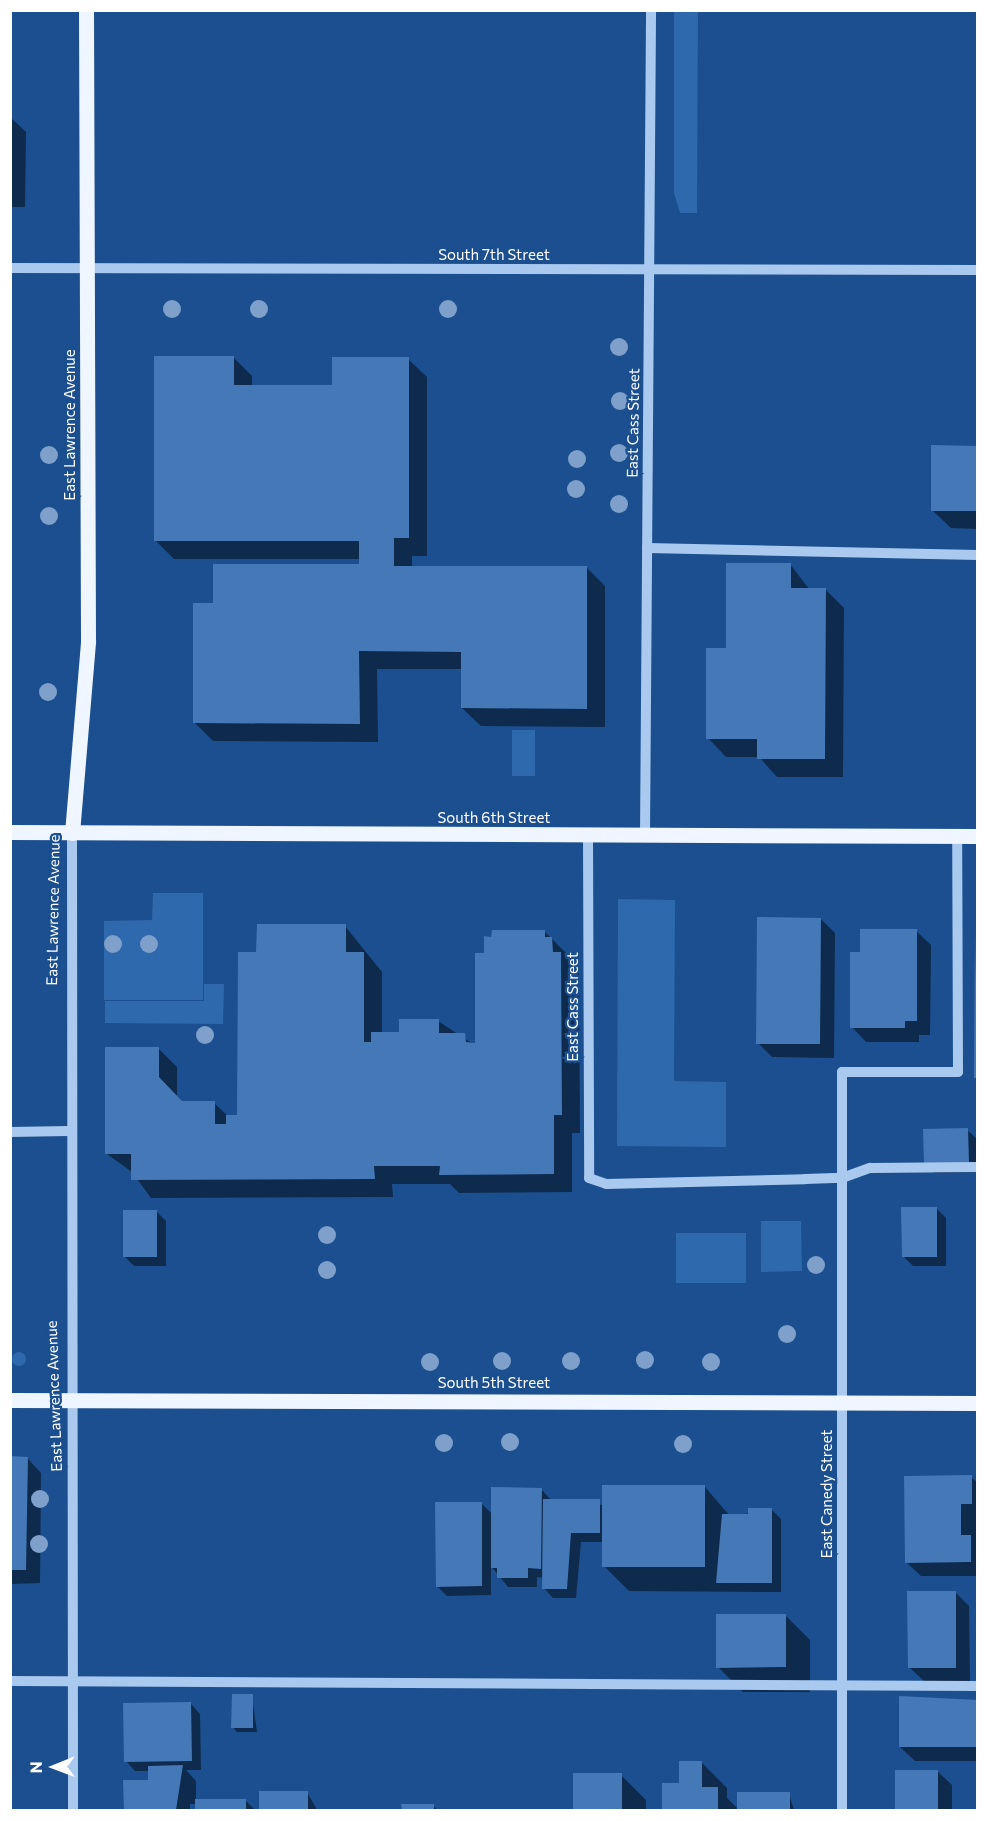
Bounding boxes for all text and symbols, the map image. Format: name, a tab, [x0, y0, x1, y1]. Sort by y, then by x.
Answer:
street label: South 7th Street	[438, 246, 550, 264]
street label: East Lawrence Avenue	[61, 349, 79, 501]
street label: East Cass Street	[623, 368, 643, 478]
street label: South 6th Street	[438, 809, 550, 827]
street label: East Lawrence Avenue	[43, 834, 63, 986]
street label: East Cass Street	[564, 952, 582, 1062]
street label: East Lawrence Avenue	[42, 1320, 66, 1472]
street label: South 5th Street	[438, 1374, 550, 1392]
street label: East Canedy Street	[818, 1430, 836, 1558]
north arrow	[24, 1737, 84, 1797]
text: N	[26, 1761, 45, 1773]

